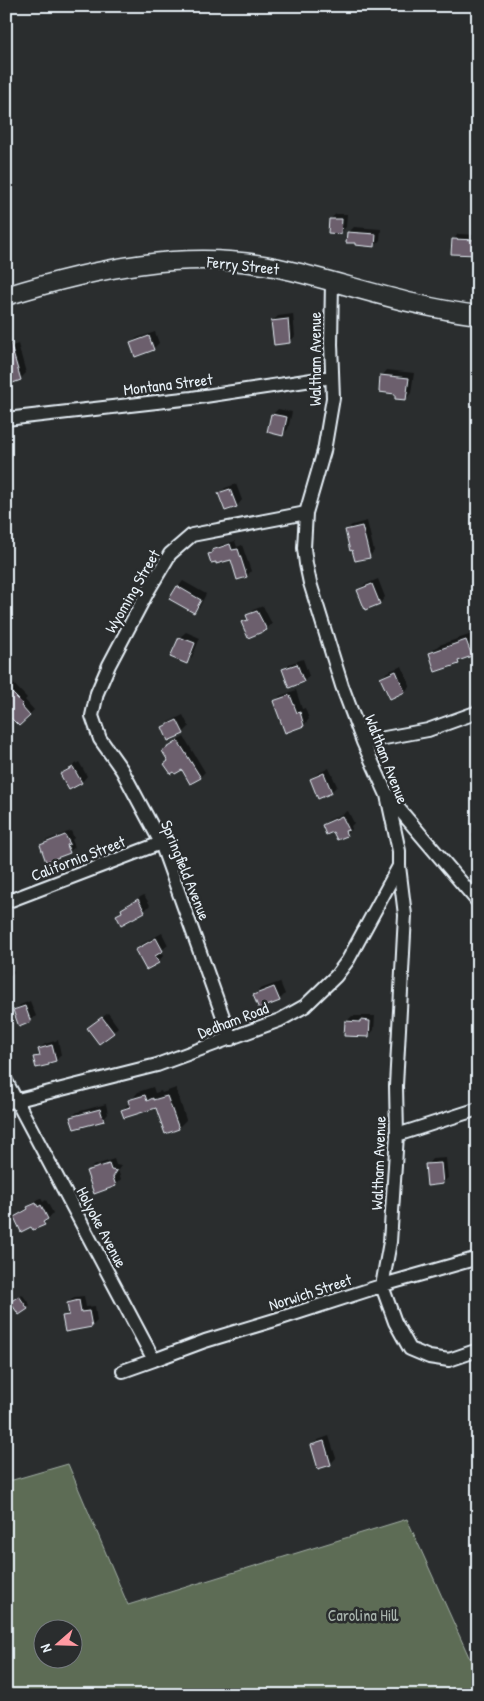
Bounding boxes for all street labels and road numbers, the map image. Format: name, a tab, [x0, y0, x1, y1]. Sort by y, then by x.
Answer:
street label: Ferry Street	[205, 250, 281, 280]
street label: Waltham Avenue	[304, 311, 326, 406]
street label: Montana Street	[122, 368, 214, 400]
street label: Wyoming Street	[99, 545, 165, 637]
street label: Waltham Avenue	[360, 711, 414, 807]
street label: Springfield Avenue	[156, 817, 216, 924]
street label: California Street	[28, 830, 129, 886]
street label: Dedham Road	[195, 996, 271, 1044]
street label: Waltham Avenue	[365, 1115, 391, 1210]
street label: Holyoke Avenue	[71, 1183, 133, 1272]
street label: Norwich Street	[266, 1268, 355, 1316]

